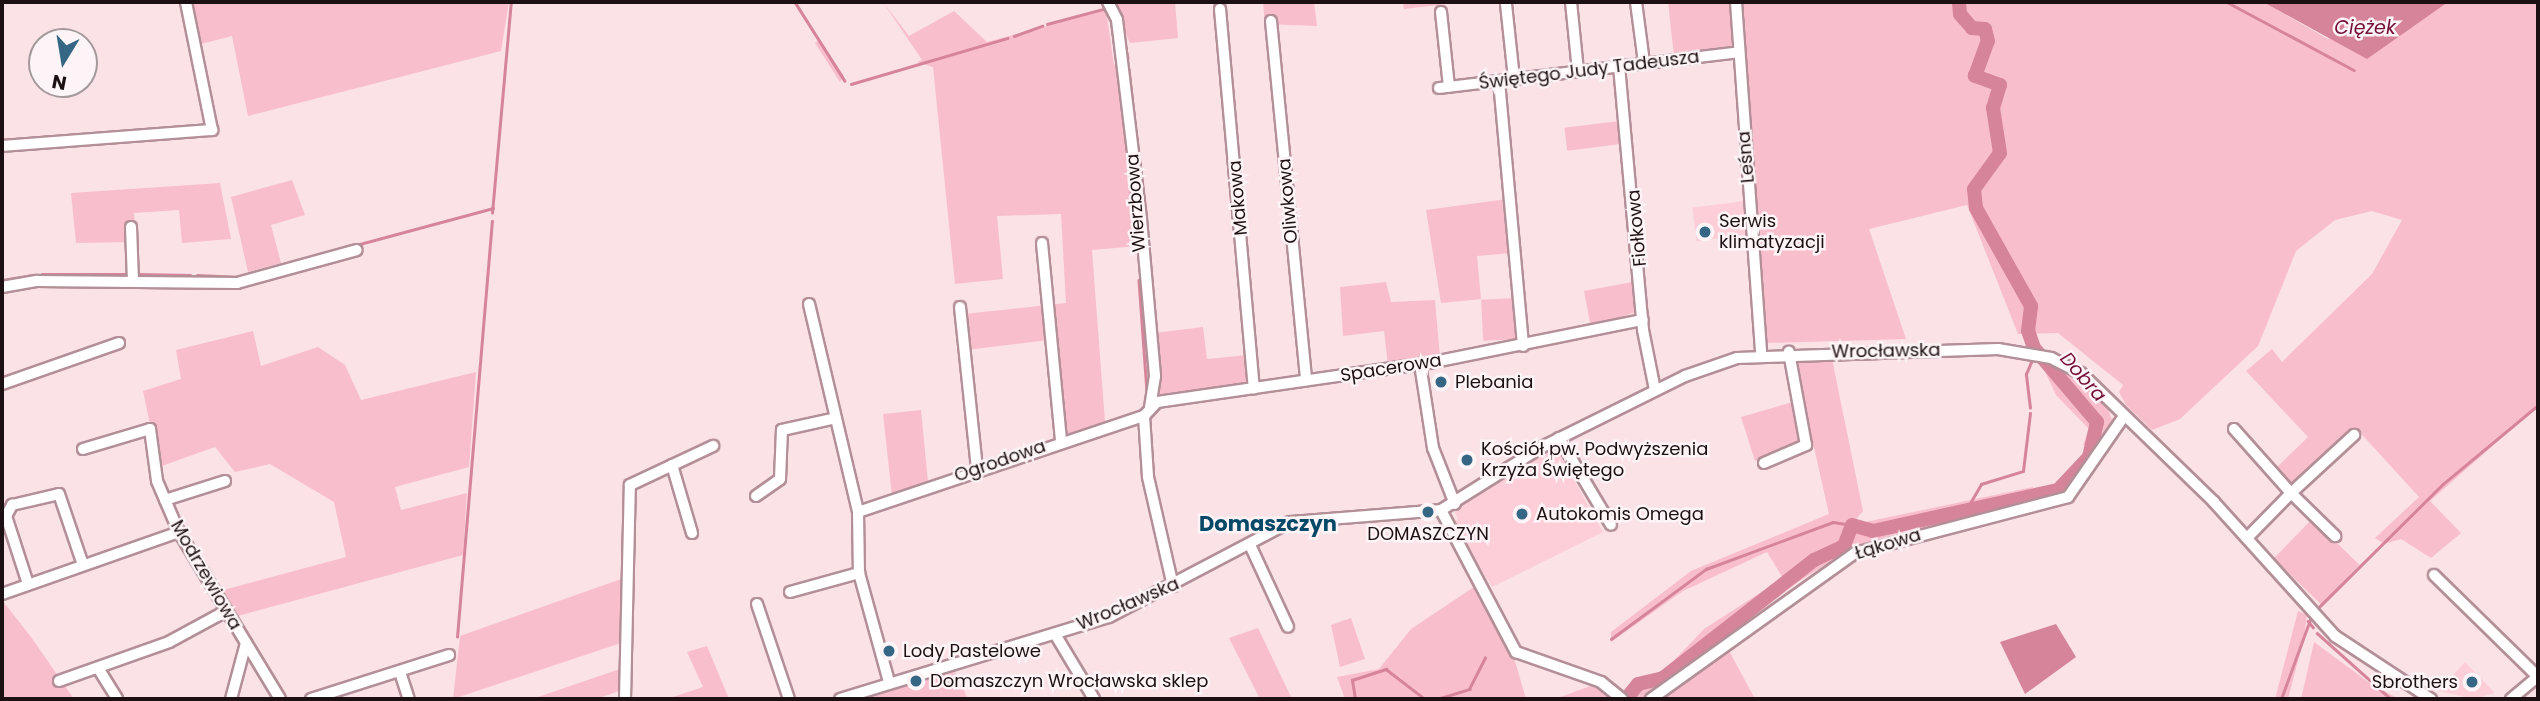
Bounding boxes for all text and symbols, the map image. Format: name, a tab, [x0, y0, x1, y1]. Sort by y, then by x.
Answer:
water label: Ciężek	[2334, 17, 2396, 39]
north arrow	[28, 28, 98, 98]
street label: Świętego Judy Tadeusza	[1478, 46, 1700, 94]
text: N	[50, 68, 69, 97]
street label: Leśna	[1733, 130, 1759, 184]
street label: Wierzbowa	[1122, 153, 1150, 253]
street label: Oliwkowa	[1274, 157, 1302, 245]
street label: Makowa	[1224, 160, 1252, 236]
street label: Fiołkowa	[1623, 189, 1651, 267]
place label: Serwis klimatyzacji	[1719, 211, 1825, 254]
marker: Serwis klimatyzacji	[1697, 224, 1713, 240]
street label: Wrocławska	[1831, 339, 1941, 363]
water label: Dobra	[2055, 347, 2111, 407]
street label: Spacerowa	[1339, 349, 1443, 387]
place label: Plebania	[1455, 371, 1533, 393]
marker: Plebania	[1433, 374, 1449, 390]
street label: Ogrodowa	[951, 435, 1049, 487]
place label: Kościół pw. Podwyższenia Krzyża Świętego	[1481, 439, 1708, 482]
marker: Kościół pw. Podwyższenia Krzyża Świętego	[1459, 452, 1475, 468]
place label: Autokomis Omega	[1536, 503, 1704, 525]
marker: DOMASZCZYN	[1420, 504, 1436, 520]
marker: Autokomis Omega	[1514, 506, 1530, 522]
district label: Domaszczyn	[1199, 511, 1337, 537]
street label: Modrzewiowa	[166, 516, 246, 634]
place label: DOMASZCZYN	[1367, 523, 1489, 545]
street label: Łąkowa	[1852, 524, 1924, 564]
street label: Wrocławska	[1074, 573, 1182, 635]
place label: Lody Pastelowe	[903, 640, 1041, 662]
marker: Lody Pastelowe	[881, 643, 897, 659]
place label: Domaszczyn Wrocławska sklep	[930, 670, 1208, 692]
place label: Sbrothers	[2372, 671, 2458, 693]
marker: Domaszczyn Wrocławska sklep	[908, 673, 924, 689]
marker: Sbrothers	[2464, 674, 2480, 690]

